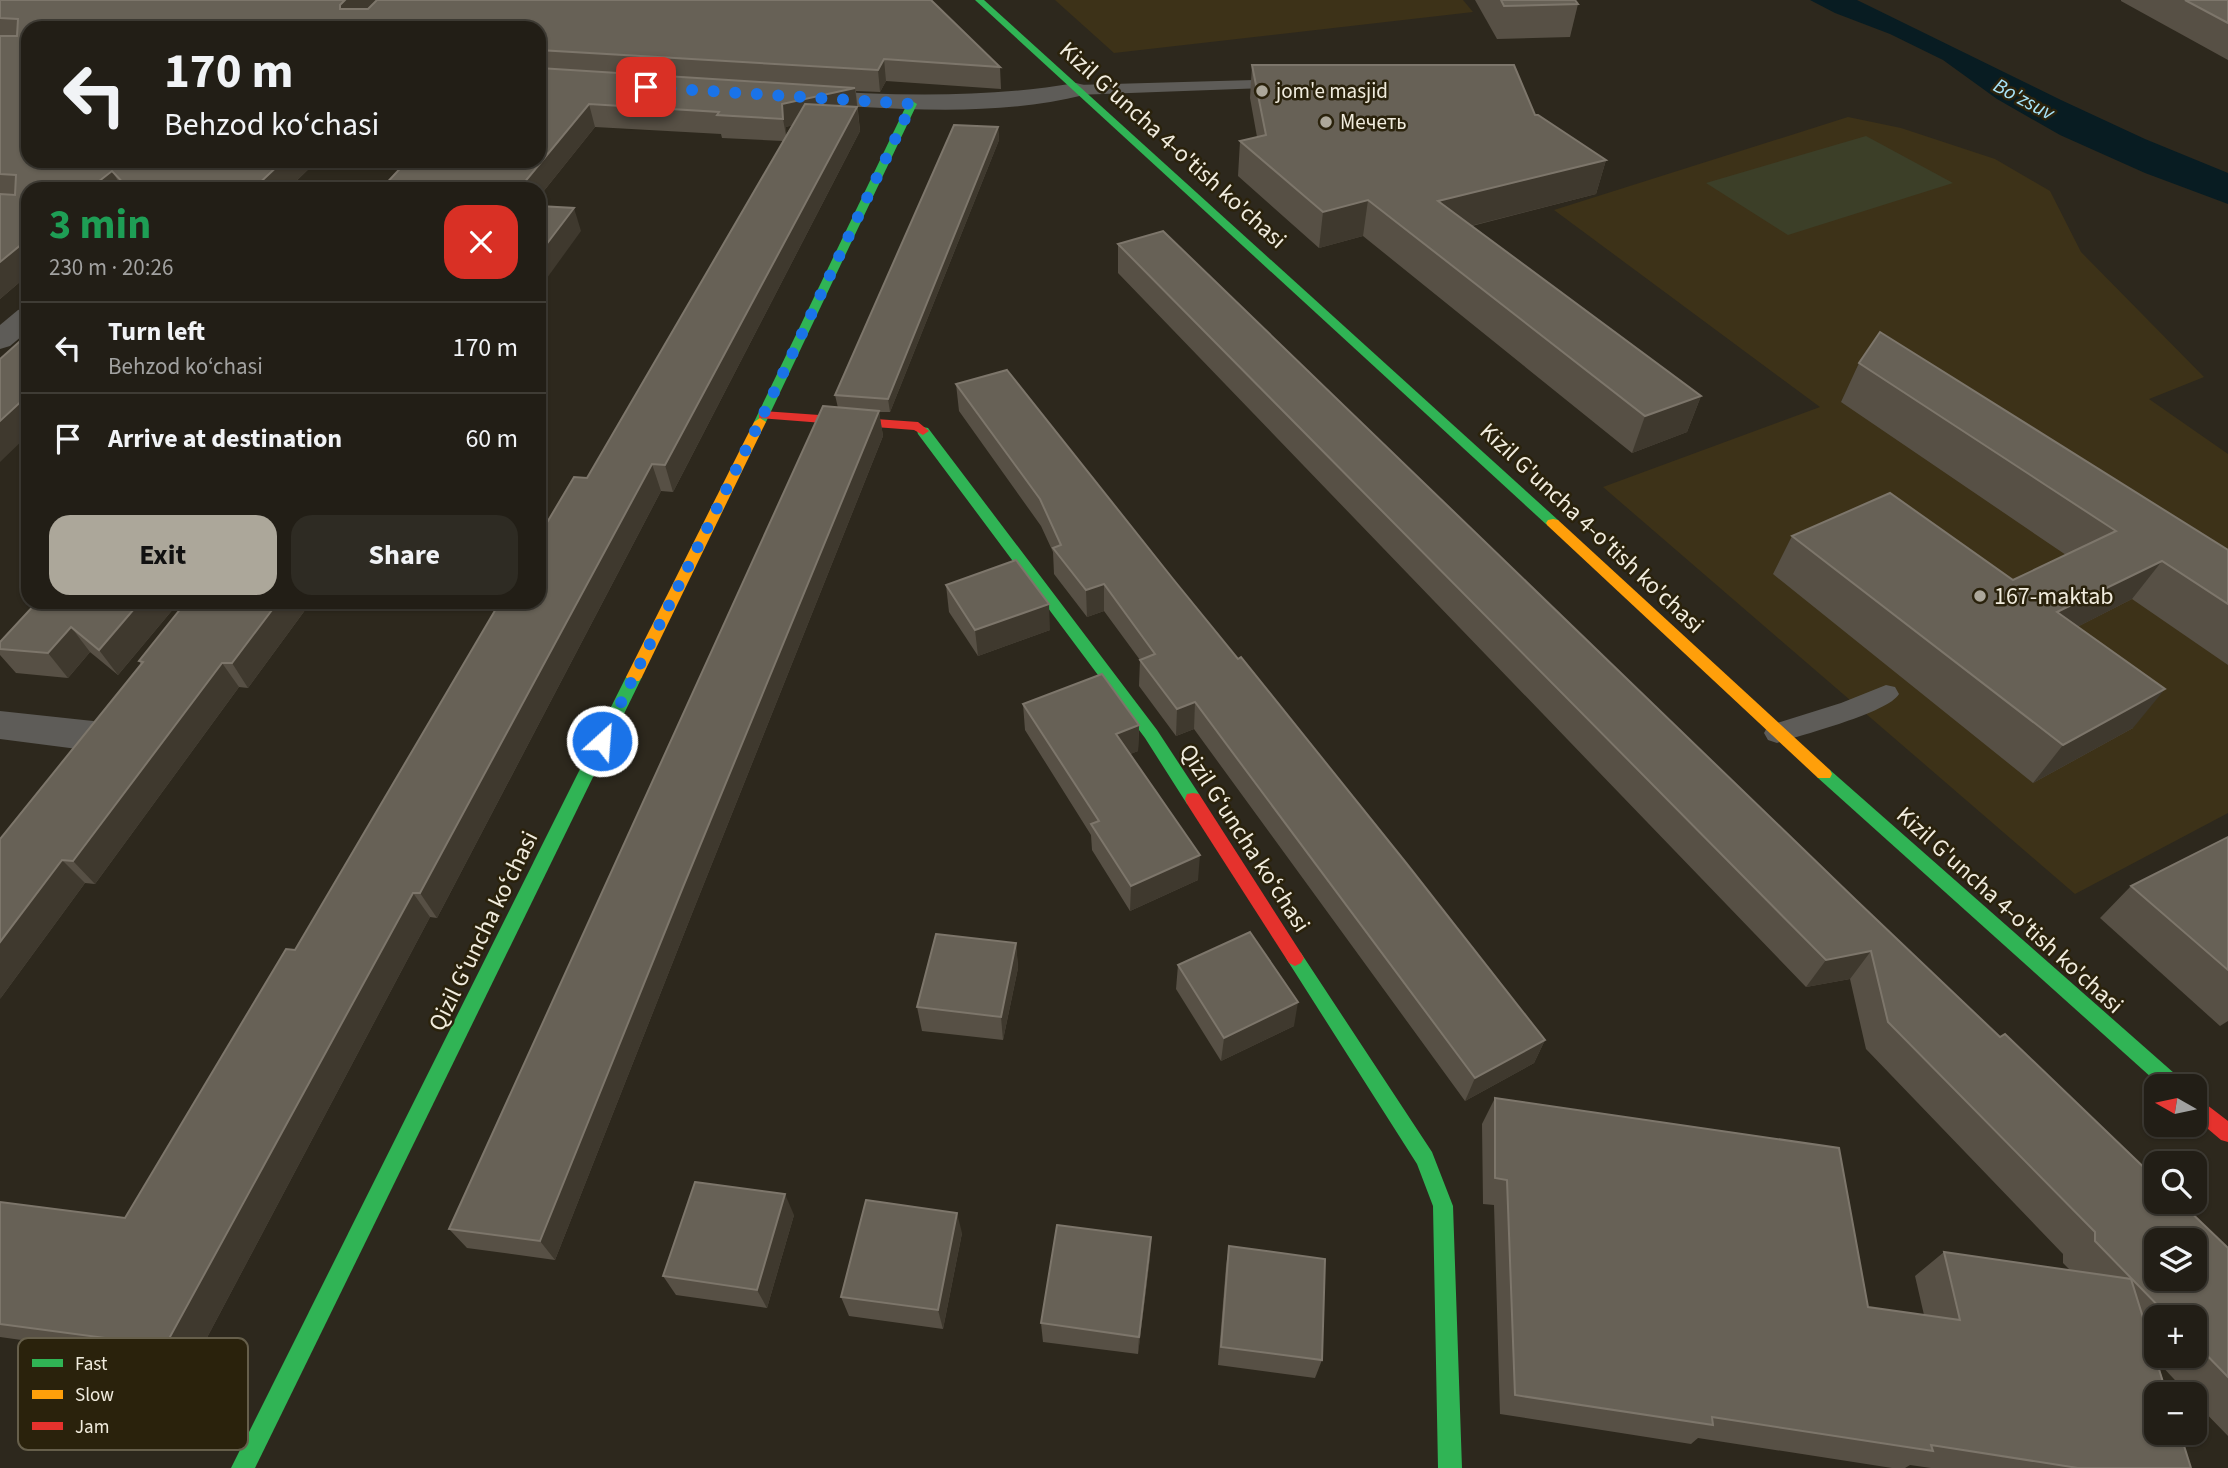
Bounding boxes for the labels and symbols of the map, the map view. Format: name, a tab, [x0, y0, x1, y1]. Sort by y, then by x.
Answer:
street label: Kizil G'uncha 4-o'tish ko'chasi	[1051, 34, 1294, 257]
pin	[616, 57, 676, 117]
water label: Bo'zsuv	[1988, 70, 2061, 128]
place label: jom'e masjid	[1275, 76, 1388, 106]
marker: jom'e masjid	[1254, 83, 1270, 99]
place label: Мечеть	[1340, 107, 1407, 137]
marker: Мечеть	[1318, 114, 1334, 130]
street label: Kizil G'uncha 4-o'tish ko'chasi	[1472, 415, 1712, 642]
place label: 167-maktab	[1994, 579, 2114, 614]
marker: 167-maktab	[1972, 588, 1988, 604]
position arrow	[565, 704, 639, 778]
street label: Qizil Gʻuncha koʻchasi	[1170, 737, 1319, 939]
street label: Kizil G'uncha 4-o'tish ko'chasi	[1888, 799, 2131, 1022]
street label: Qizil Gʻuncha koʻchasi	[420, 825, 547, 1037]
north arrow	[2144, 1074, 2207, 1138]
legend	[18, 1338, 248, 1450]
text: Fast	[75, 1351, 108, 1378]
text: Slow	[75, 1382, 114, 1409]
text: Jam	[75, 1414, 109, 1441]

